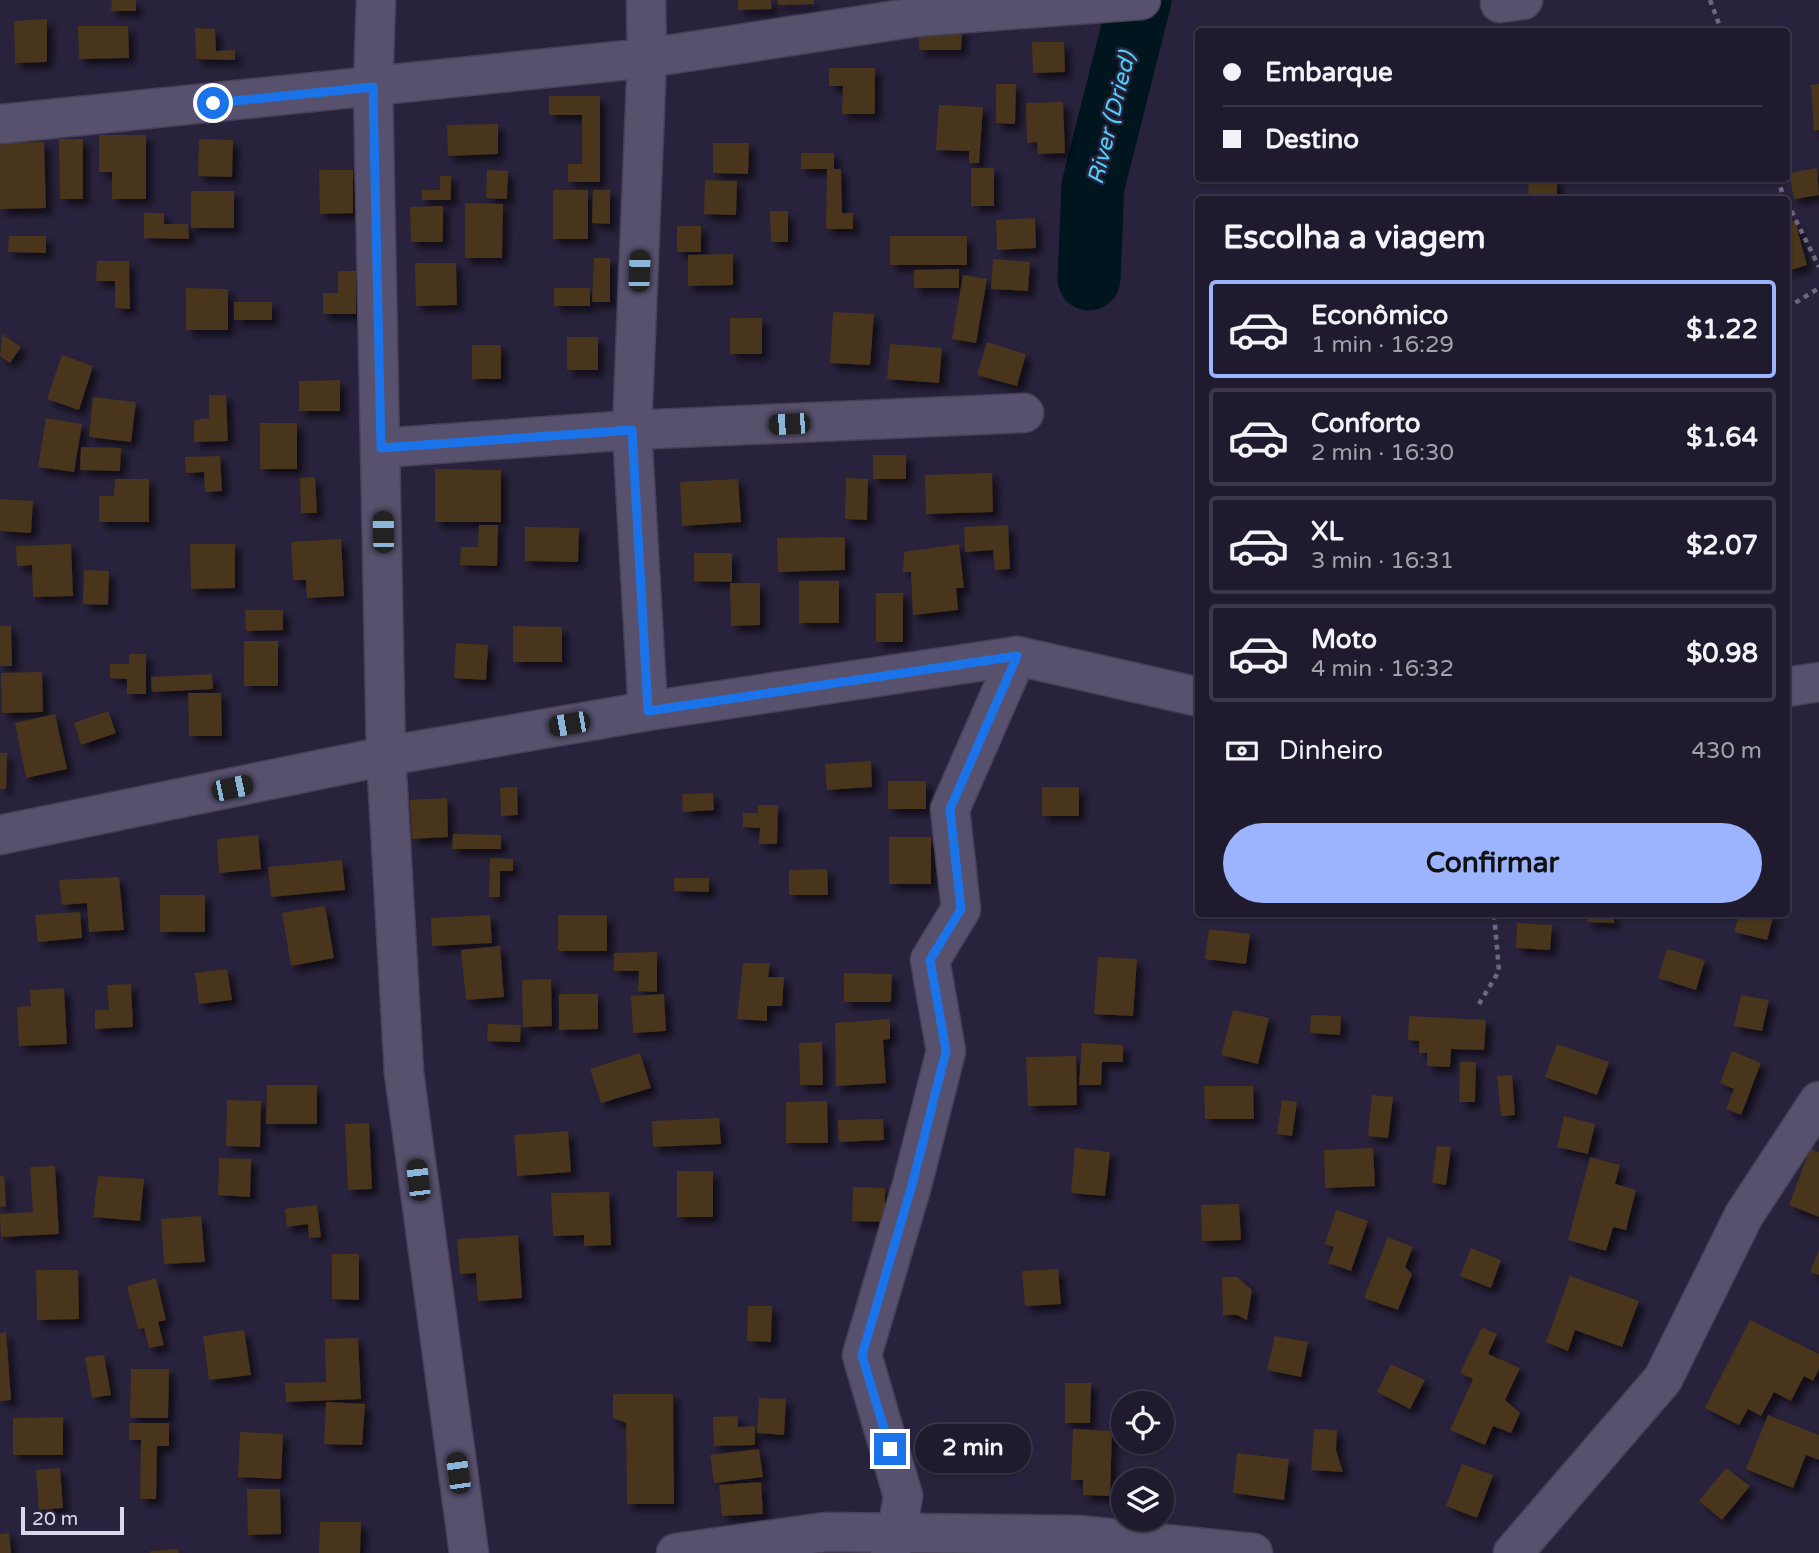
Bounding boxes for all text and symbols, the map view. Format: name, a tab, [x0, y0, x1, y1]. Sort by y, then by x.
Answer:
water label: River (Dried)	[1082, 47, 1142, 188]
text: Embarque	[1265, 57, 1393, 88]
route start	[197, 87, 229, 119]
text: Destino	[1265, 124, 1359, 155]
text: Escolha a viagem	[1223, 219, 1486, 257]
car	[628, 250, 651, 292]
icon: car	[1227, 298, 1290, 361]
text: Econômico	[1311, 300, 1448, 331]
text: $1.22	[1686, 314, 1758, 345]
text: 1 min · 16:29	[1311, 331, 1454, 359]
icon: car	[1227, 406, 1290, 469]
text: Conforto	[1311, 408, 1420, 439]
car	[768, 412, 811, 436]
text: $1.64	[1686, 422, 1758, 453]
text: 2 min · 16:30	[1311, 439, 1454, 467]
car	[373, 511, 394, 553]
icon: car	[1227, 514, 1290, 577]
text: XL	[1311, 516, 1343, 547]
text: $2.07	[1686, 530, 1758, 561]
text: 3 min · 16:31	[1311, 547, 1454, 575]
icon: car	[1227, 622, 1290, 685]
text: Moto	[1311, 624, 1377, 655]
text: $0.98	[1686, 638, 1758, 669]
text: 4 min · 16:32	[1311, 655, 1454, 683]
car	[547, 710, 592, 738]
icon: cash	[1223, 732, 1261, 770]
text: Dinheiro	[1279, 735, 1383, 766]
text: 430 m	[1692, 737, 1762, 765]
car	[210, 773, 255, 803]
button: Confirmar	[1223, 823, 1762, 903]
car	[406, 1158, 431, 1202]
map controls	[1111, 1391, 1174, 1531]
button: locate	[1111, 1391, 1174, 1454]
callout: 2 min	[914, 1424, 1030, 1474]
route end	[874, 1433, 906, 1465]
text: 2 min	[942, 1434, 1004, 1462]
car	[445, 1451, 472, 1495]
button: layers	[1111, 1468, 1174, 1531]
scale bar	[21, 1504, 124, 1536]
text: 20 m	[32, 1508, 78, 1530]

